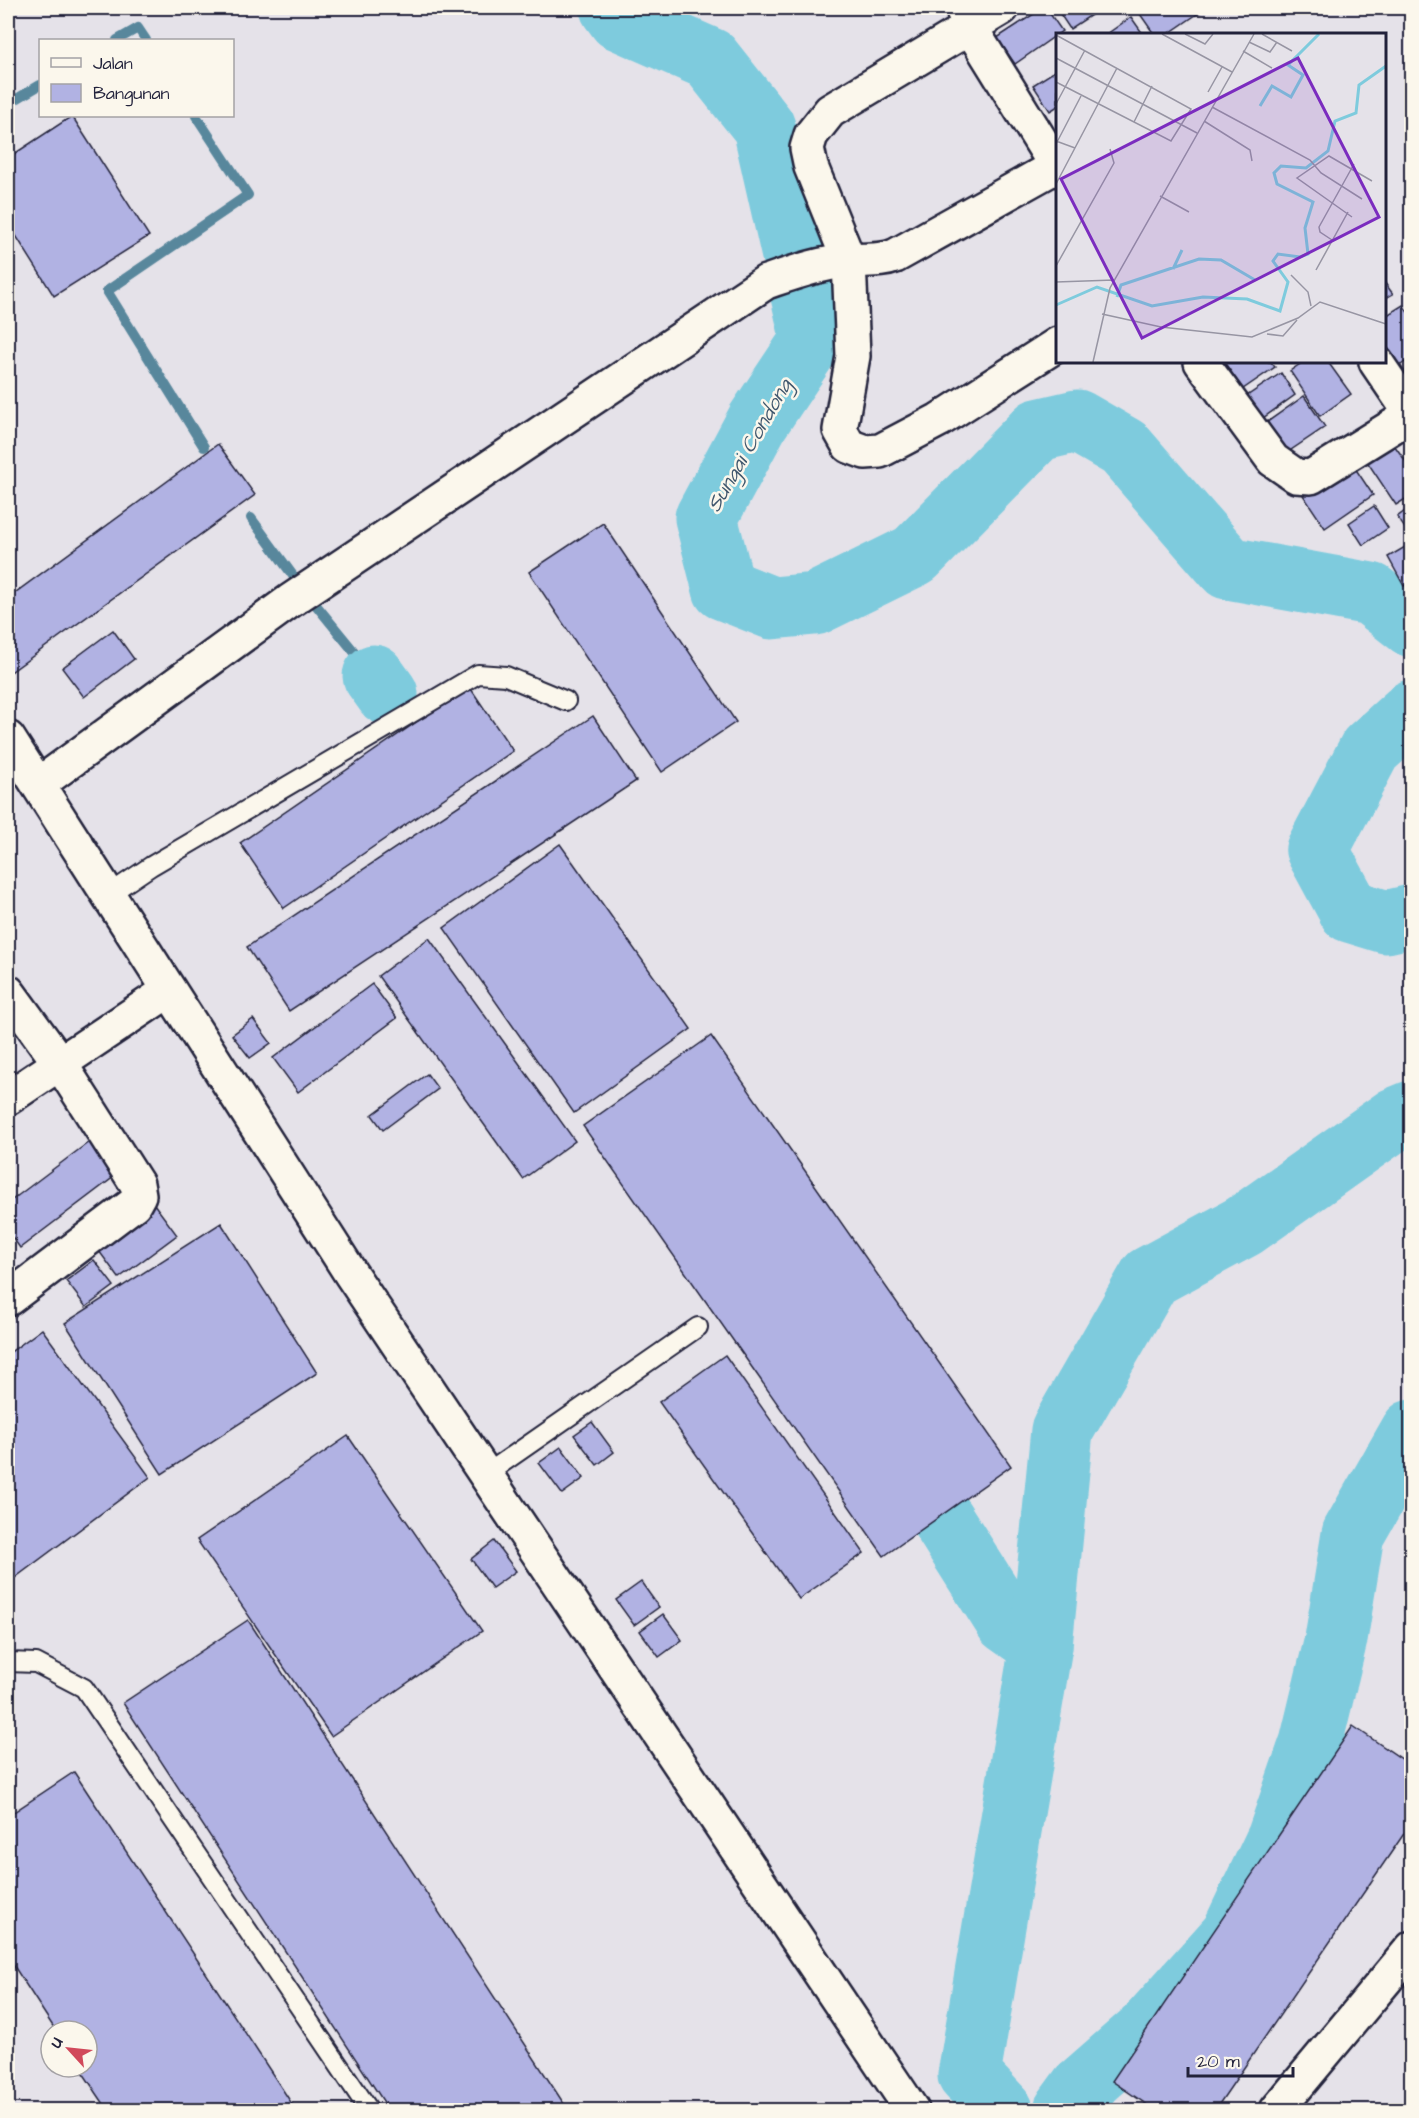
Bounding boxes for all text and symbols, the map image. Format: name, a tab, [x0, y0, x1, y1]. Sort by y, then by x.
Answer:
inset map	[1056, 33, 1386, 363]
legend	[39, 39, 234, 117]
text: Jalan	[93, 51, 133, 76]
text: Bangunan	[93, 81, 170, 107]
water label: Sungai Condong	[700, 373, 801, 517]
north arrow	[39, 2019, 99, 2079]
text: U	[45, 2034, 68, 2052]
scale bar	[1188, 2040, 1293, 2078]
text: 20 m	[1197, 2049, 1240, 2074]

